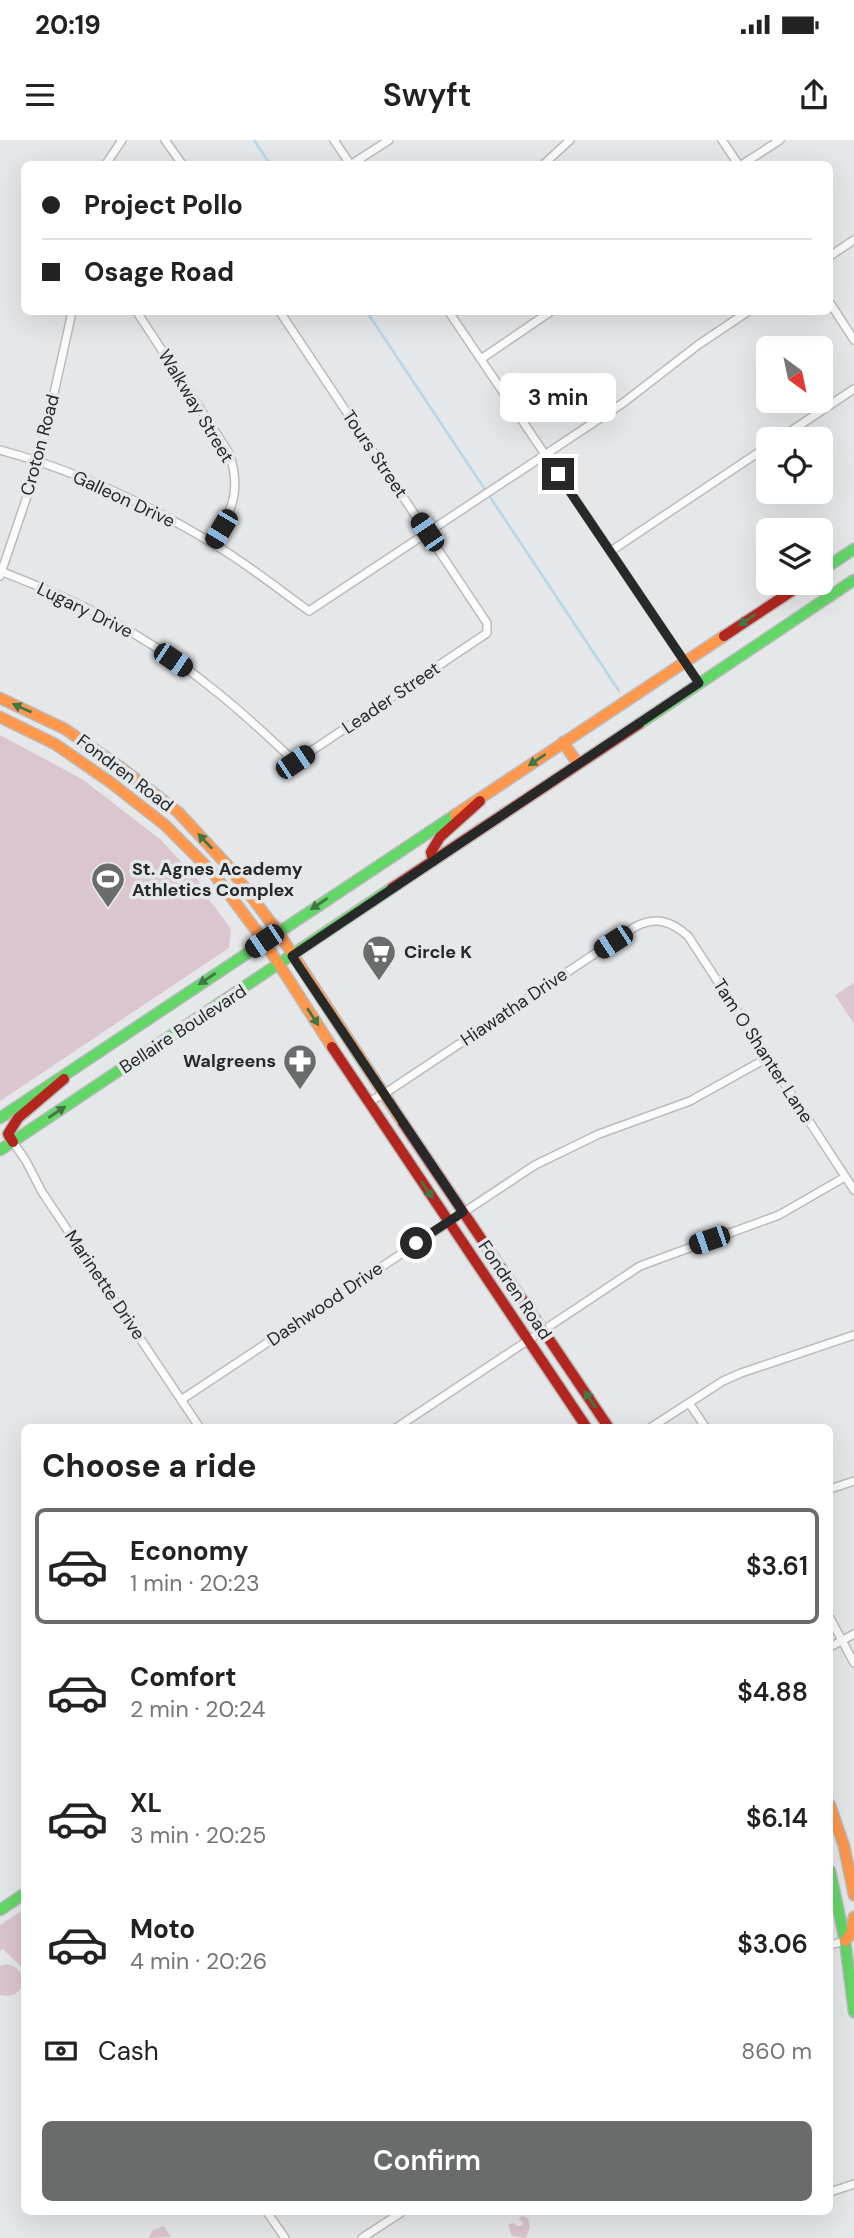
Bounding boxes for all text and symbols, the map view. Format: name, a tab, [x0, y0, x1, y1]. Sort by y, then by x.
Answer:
text: 20:19	[35, 8, 101, 42]
text: Swyft	[383, 74, 471, 116]
icon: menu	[21, 76, 59, 114]
icon: share	[795, 76, 833, 114]
text: Project Pollo	[84, 188, 243, 222]
text: Osage Road	[84, 255, 234, 289]
north arrow	[756, 336, 833, 413]
map controls	[756, 336, 833, 595]
street label: Walkway Street	[153, 345, 239, 467]
callout: 3 min	[500, 372, 616, 422]
text: 3 min	[528, 382, 588, 412]
street label: Croton Road	[15, 392, 65, 498]
street label: Tours Street	[337, 405, 413, 503]
button: locate	[756, 427, 833, 504]
route end	[542, 458, 574, 490]
street label: Galleon Drive	[69, 465, 179, 533]
car	[202, 506, 241, 552]
car	[407, 509, 448, 555]
button: layers	[756, 518, 833, 595]
street label: Lugary Drive	[33, 576, 137, 644]
one-way arrow	[737, 614, 757, 627]
car	[150, 640, 197, 680]
street label: Leader Street	[337, 656, 445, 740]
one-way arrow	[12, 702, 32, 714]
street label: Fondren Road	[72, 729, 178, 817]
car	[272, 742, 319, 782]
one-way arrow	[528, 753, 546, 767]
one-way arrow	[197, 833, 213, 850]
place label: St. Agnes Academy Athletics Complex	[132, 857, 303, 902]
sports icon: St. Agnes Academy Athletics Complex	[89, 860, 127, 909]
one-way arrow	[310, 897, 329, 910]
car	[241, 921, 288, 961]
car	[590, 922, 637, 962]
supermarket icon: Circle K	[360, 933, 398, 982]
place label: Circle K	[404, 940, 472, 964]
street label: Hiawatha Drive	[456, 962, 572, 1052]
one-way arrow	[197, 973, 217, 986]
street label: Tam O Shanter Lane	[707, 974, 819, 1128]
street label: Bellaire Boulevard	[115, 979, 251, 1079]
one-way arrow	[307, 1008, 320, 1027]
pharmacy icon: Walgreens	[281, 1042, 319, 1091]
place label: Walgreens	[183, 1049, 276, 1073]
one-way arrow	[48, 1105, 66, 1119]
one-way arrow	[421, 1180, 434, 1200]
car	[686, 1223, 733, 1257]
street label: Marinette Drive	[59, 1225, 151, 1345]
route start	[400, 1227, 432, 1259]
street label: Fondren Road	[473, 1236, 557, 1344]
street label: Dashwood Drive	[262, 1256, 388, 1352]
one-way arrow	[584, 1390, 597, 1409]
text: Choose a ride	[42, 1445, 257, 1487]
text: Economy	[130, 1534, 248, 1568]
icon: car	[46, 1535, 109, 1598]
text: $3.61	[746, 1549, 808, 1583]
text: 1 min · 20:23	[130, 1568, 260, 1598]
text: Comfort	[130, 1660, 236, 1694]
icon: car	[46, 1661, 109, 1724]
text: $4.88	[737, 1675, 808, 1709]
text: 2 min · 20:24	[130, 1694, 266, 1724]
text: XL	[130, 1786, 162, 1820]
icon: car	[46, 1787, 109, 1850]
text: $6.14	[746, 1801, 808, 1835]
text: 3 min · 20:25	[130, 1820, 266, 1850]
text: Moto	[130, 1912, 195, 1946]
icon: car	[46, 1913, 109, 1976]
text: $3.06	[737, 1927, 808, 1961]
text: 4 min · 20:26	[130, 1946, 267, 1976]
icon: cash	[42, 2032, 80, 2070]
text: Cash	[98, 2034, 159, 2068]
text: 860 m	[741, 2036, 812, 2066]
button: Confirm	[42, 2121, 812, 2201]

